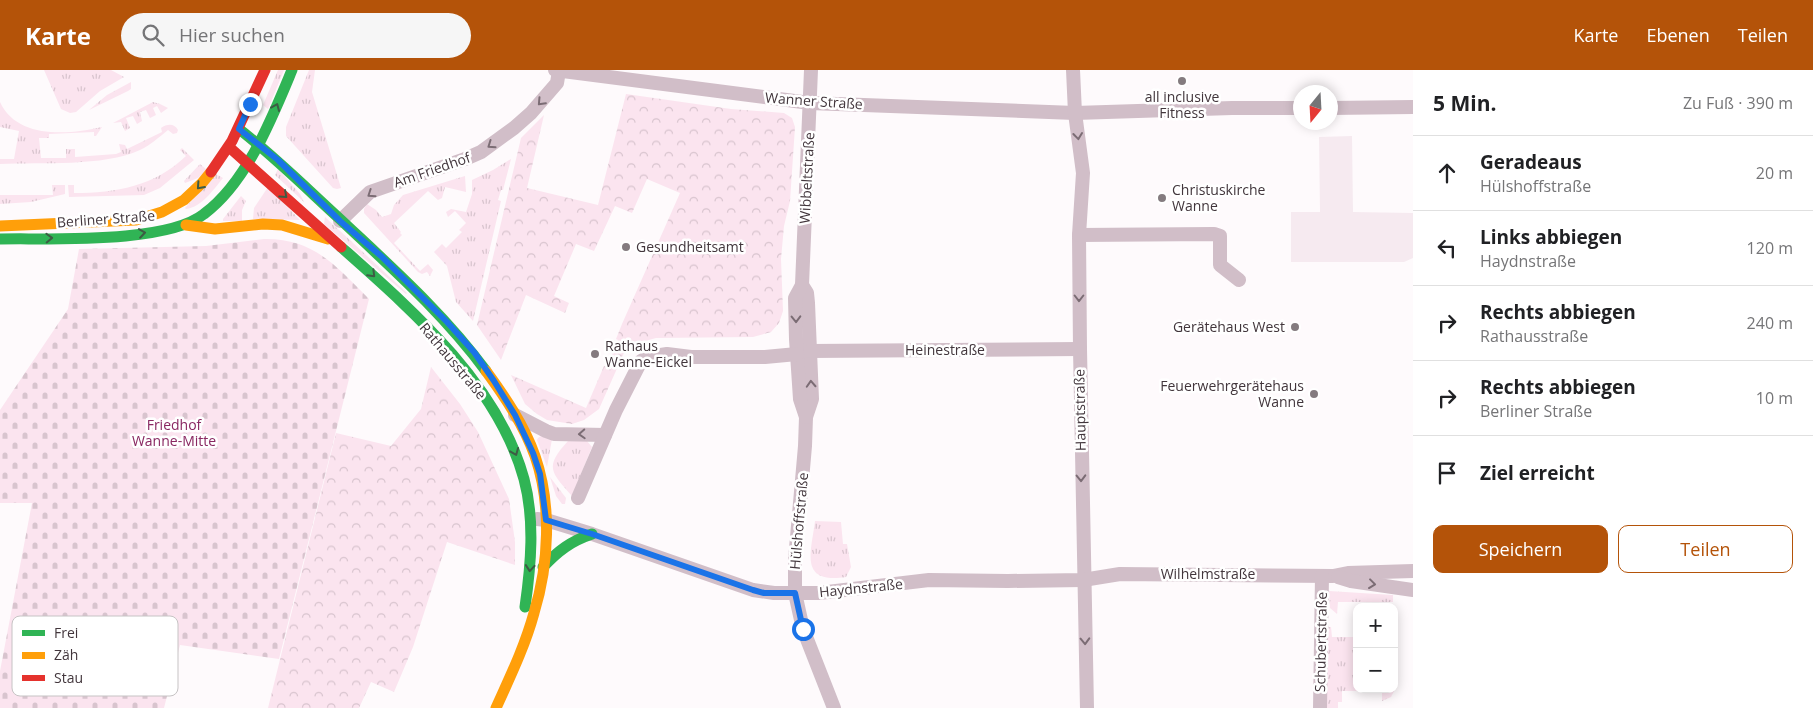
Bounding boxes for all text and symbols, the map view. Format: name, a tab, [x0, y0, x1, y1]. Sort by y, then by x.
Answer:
search box	[121, 13, 471, 58]
text: Karte	[25, 19, 91, 52]
icon: search	[139, 21, 167, 49]
text: Hier suchen	[179, 22, 285, 48]
text: Karte	[1574, 23, 1618, 47]
text: Ebenen	[1646, 23, 1710, 47]
text: Teilen	[1738, 23, 1788, 47]
marker: all inclusive Fitness	[1176, 75, 1188, 87]
north arrow	[1293, 85, 1338, 130]
place label: all inclusive Fitness	[1145, 87, 1219, 122]
street label: Wanner Straße	[765, 88, 864, 113]
text: 5 Min.	[1433, 89, 1496, 117]
text: Zu Fuß · 390 m	[1683, 92, 1793, 114]
route end	[239, 93, 262, 116]
one-way arrow	[538, 96, 547, 105]
one-way arrow	[270, 103, 281, 112]
street label: Wibbeltstraße	[795, 132, 818, 224]
one-way arrow	[1072, 132, 1083, 140]
one-way arrow	[487, 139, 496, 148]
street label: Am Friedhof	[391, 147, 474, 192]
text: Geradeaus	[1480, 149, 1582, 175]
icon: ahead	[1433, 159, 1461, 187]
text: 20 m	[1756, 162, 1793, 184]
text: Hülshoffstraße	[1480, 175, 1591, 197]
one-way arrow	[197, 180, 206, 189]
place label: Christuskirche Wanne	[1172, 180, 1265, 215]
one-way arrow	[367, 187, 376, 197]
one-way arrow	[278, 190, 287, 199]
marker: Christuskirche Wanne	[1156, 192, 1168, 204]
street label: Berliner Straße	[56, 206, 156, 231]
text: Links abbiegen	[1480, 224, 1622, 250]
one-way arrow	[138, 229, 146, 239]
one-way arrow	[45, 233, 53, 243]
icon: left	[1433, 234, 1461, 262]
place label: Gesundheitsamt	[636, 237, 744, 256]
text: 120 m	[1747, 237, 1793, 259]
marker: Gesundheitsamt	[620, 241, 632, 253]
text: Haydnstraße	[1480, 250, 1576, 272]
one-way arrow	[367, 269, 376, 278]
one-way arrow	[1074, 294, 1084, 302]
text: Rechts abbiegen	[1480, 299, 1636, 325]
icon: right	[1433, 309, 1461, 337]
text: 240 m	[1747, 312, 1793, 334]
one-way arrow	[791, 315, 801, 323]
place label: Gerätehaus West	[1173, 317, 1285, 336]
street label: Rathausstraße	[416, 318, 491, 403]
marker: Gerätehaus West	[1289, 321, 1301, 333]
text: Rathausstraße	[1480, 325, 1588, 347]
place label: Rathaus Wanne-Eickel	[605, 336, 692, 371]
street label: Heinestraße	[905, 340, 985, 359]
marker: Rathaus Wanne-Eickel	[589, 348, 601, 360]
street label: Hauptstraße	[1069, 369, 1090, 451]
text: Rechts abbiegen	[1480, 374, 1636, 400]
place label: Feuerwehrgerätehaus Wanne	[1160, 376, 1304, 411]
one-way arrow	[806, 380, 817, 388]
icon: right	[1433, 384, 1461, 412]
text: 10 m	[1756, 387, 1793, 409]
marker: Feuerwehrgerätehaus Wanne	[1308, 388, 1320, 400]
text: Berliner Straße	[1480, 400, 1592, 422]
park label: Friedhof Wanne-Mitte	[132, 415, 216, 450]
one-way arrow	[578, 429, 586, 440]
one-way arrow	[509, 448, 519, 456]
icon: arrive	[1433, 459, 1461, 487]
text: Ziel erreicht	[1480, 460, 1595, 486]
street label: Hülshoffstraße	[785, 472, 812, 570]
one-way arrow	[1076, 474, 1087, 482]
button: Speichern	[1433, 525, 1608, 573]
button: Teilen	[1618, 525, 1793, 573]
one-way arrow	[525, 564, 536, 572]
street label: Wilhelmstraße	[1161, 564, 1255, 583]
street label: Haydnstraße	[818, 574, 904, 601]
one-way arrow	[1369, 578, 1377, 589]
street label: Schubertstraße	[1310, 591, 1331, 692]
map controls	[1353, 603, 1398, 693]
button: +	[1353, 603, 1398, 648]
legend	[12, 616, 178, 696]
route start	[792, 618, 815, 641]
text: Frei	[54, 623, 78, 642]
one-way arrow	[1080, 637, 1090, 645]
text: Zäh	[54, 645, 78, 664]
button: −	[1353, 648, 1398, 693]
text: Stau	[54, 668, 83, 687]

